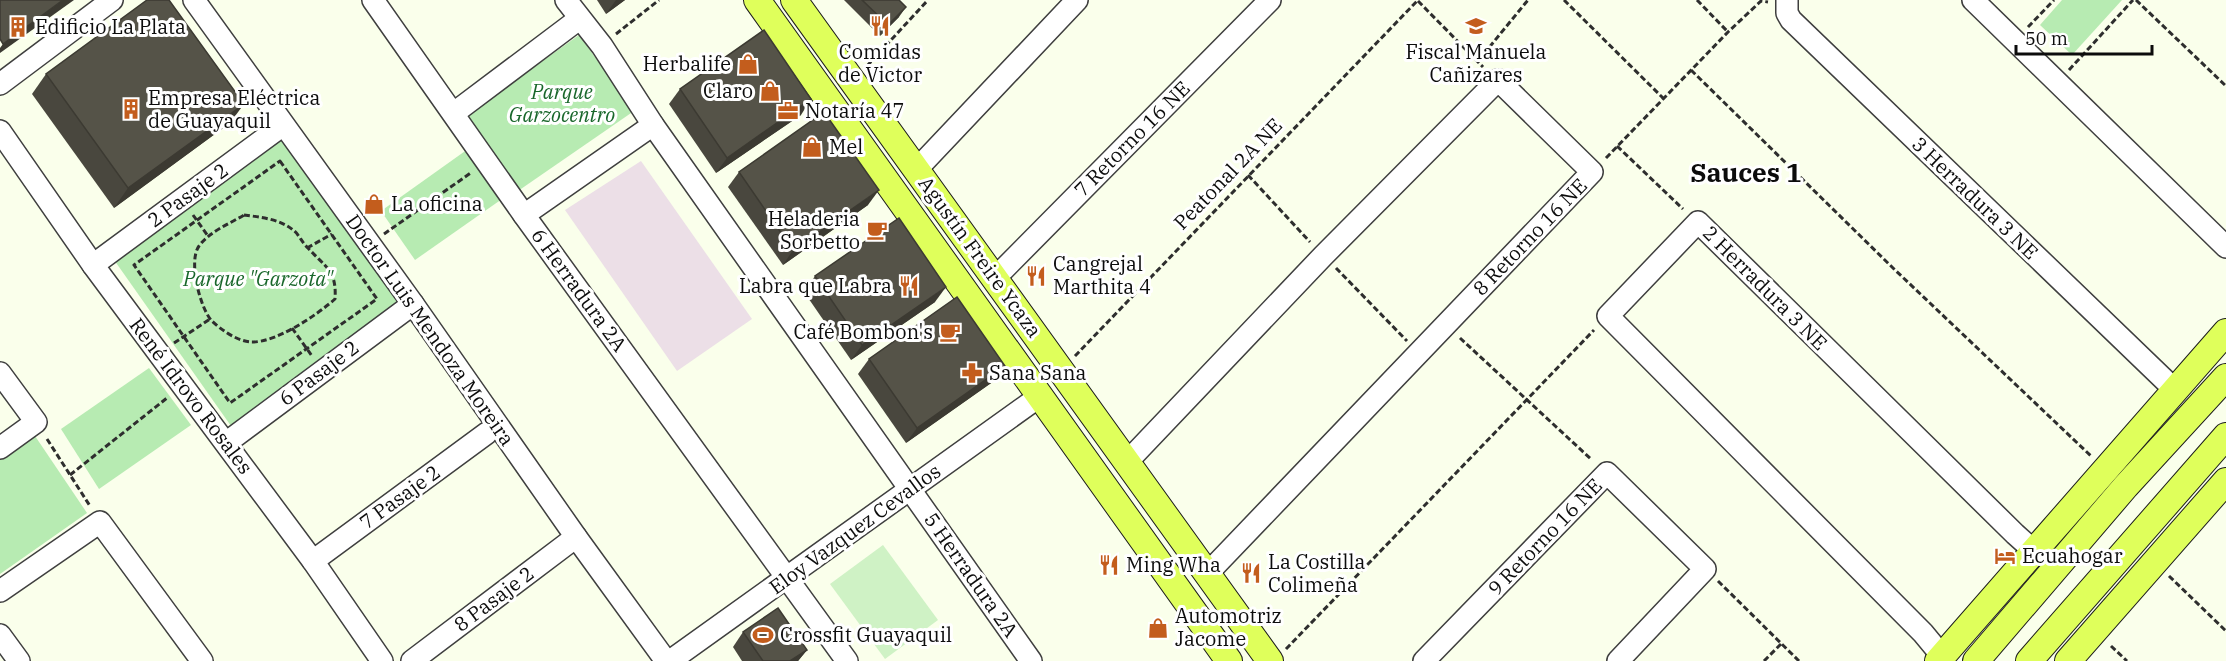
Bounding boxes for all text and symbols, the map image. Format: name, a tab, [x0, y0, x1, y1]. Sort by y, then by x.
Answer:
place label: Edificio La Plata	[35, 13, 186, 40]
restaurant icon: Comidas de Victor	[868, 14, 892, 38]
school or university icon: Fiscal Manuela Cañizares	[1464, 14, 1488, 38]
building icon: Edificio La Plata	[6, 15, 30, 39]
scale bar	[2016, 18, 2152, 56]
text: 50 m	[2025, 27, 2068, 50]
place label: Comidas de Victor	[838, 38, 922, 88]
place label: Fiscal Manuela Cañizares	[1405, 38, 1547, 88]
place label: Herbalife	[643, 50, 731, 77]
shop icon: Herbalife	[736, 52, 760, 76]
street label: 7 Retorno 16 NE	[1068, 75, 1195, 202]
place label: Claro	[703, 77, 753, 104]
park label: Parque Garzocentro	[509, 78, 615, 128]
shop icon: Claro	[758, 79, 782, 103]
place label: Empresa Eléctrica de Guayaquil	[148, 84, 320, 134]
building icon: Empresa Eléctrica de Guayaquil	[119, 97, 143, 121]
place label: Notaría 47	[805, 97, 904, 124]
office icon: Notaría 47	[776, 99, 800, 123]
street label: Peatonal 2A NE	[1168, 112, 1288, 235]
street label: 3 Herradura 3 NE	[1906, 130, 2044, 265]
place label: Mel	[829, 133, 863, 160]
shop icon: Mel	[800, 135, 824, 159]
district label: Sauces 1	[1690, 155, 1802, 189]
street label: 2 Pasaje 2	[142, 156, 234, 233]
street label: Agustín Freire Ycaza	[913, 171, 1048, 343]
street label: 8 Retorno 16 NE	[1467, 172, 1593, 301]
place label: La oficina	[391, 190, 483, 217]
shop icon: La oficina	[362, 192, 386, 216]
place label: Heladeria Sorbetto	[768, 205, 860, 255]
street label: Doctor Luis Mendoza Moreira	[340, 209, 521, 451]
cafe icon: Heladeria Sorbetto	[865, 218, 889, 242]
street label: 2 Herradura 3 NE	[1697, 220, 1833, 356]
street label: 6 Herradura 2A	[525, 223, 634, 357]
place label: Cangrejal Marthita 4	[1053, 250, 1151, 300]
restaurant icon: Cangrejal Marthita 4	[1024, 264, 1048, 288]
park label: Parque "Garzota"	[182, 265, 334, 292]
place label: Labra que Labra	[739, 272, 892, 299]
restaurant icon: Labra que Labra	[897, 274, 921, 298]
street label: René Idrovo Rosales	[124, 312, 259, 479]
place label: Café Bombon's	[794, 318, 933, 345]
cafe icon: Café Bombon's	[938, 320, 962, 344]
street label: 6 Pasaje 2	[273, 334, 364, 412]
place label: Sana Sana	[989, 359, 1086, 386]
pharmacy icon: Sana Sana	[960, 361, 984, 385]
street label: Eloy Vazquez Cevallos	[764, 457, 946, 600]
street label: 7 Pasaje 2	[354, 458, 446, 535]
street label: 9 Retorno 16 NE	[1482, 472, 1608, 601]
street label: 5 Herradura 2A	[918, 507, 1025, 643]
place label: Ecuahogar	[2022, 542, 2123, 569]
hotel icon: Ecuahogar	[1993, 544, 2017, 568]
place label: La Costilla Colimeña	[1268, 548, 1365, 598]
place label: Ming Wha	[1126, 551, 1221, 578]
restaurant icon: Ming Wha	[1097, 553, 1121, 577]
street label: 8 Pasaje 2	[448, 560, 539, 638]
restaurant icon: La Costilla Colimeña	[1239, 561, 1263, 585]
place label: Automotriz Jacome	[1175, 602, 1282, 652]
shop icon: Automotriz Jacome	[1146, 616, 1170, 640]
place label: Crossfit Guayaquil	[780, 621, 952, 648]
sports icon: Crossfit Guayaquil	[751, 623, 775, 647]

